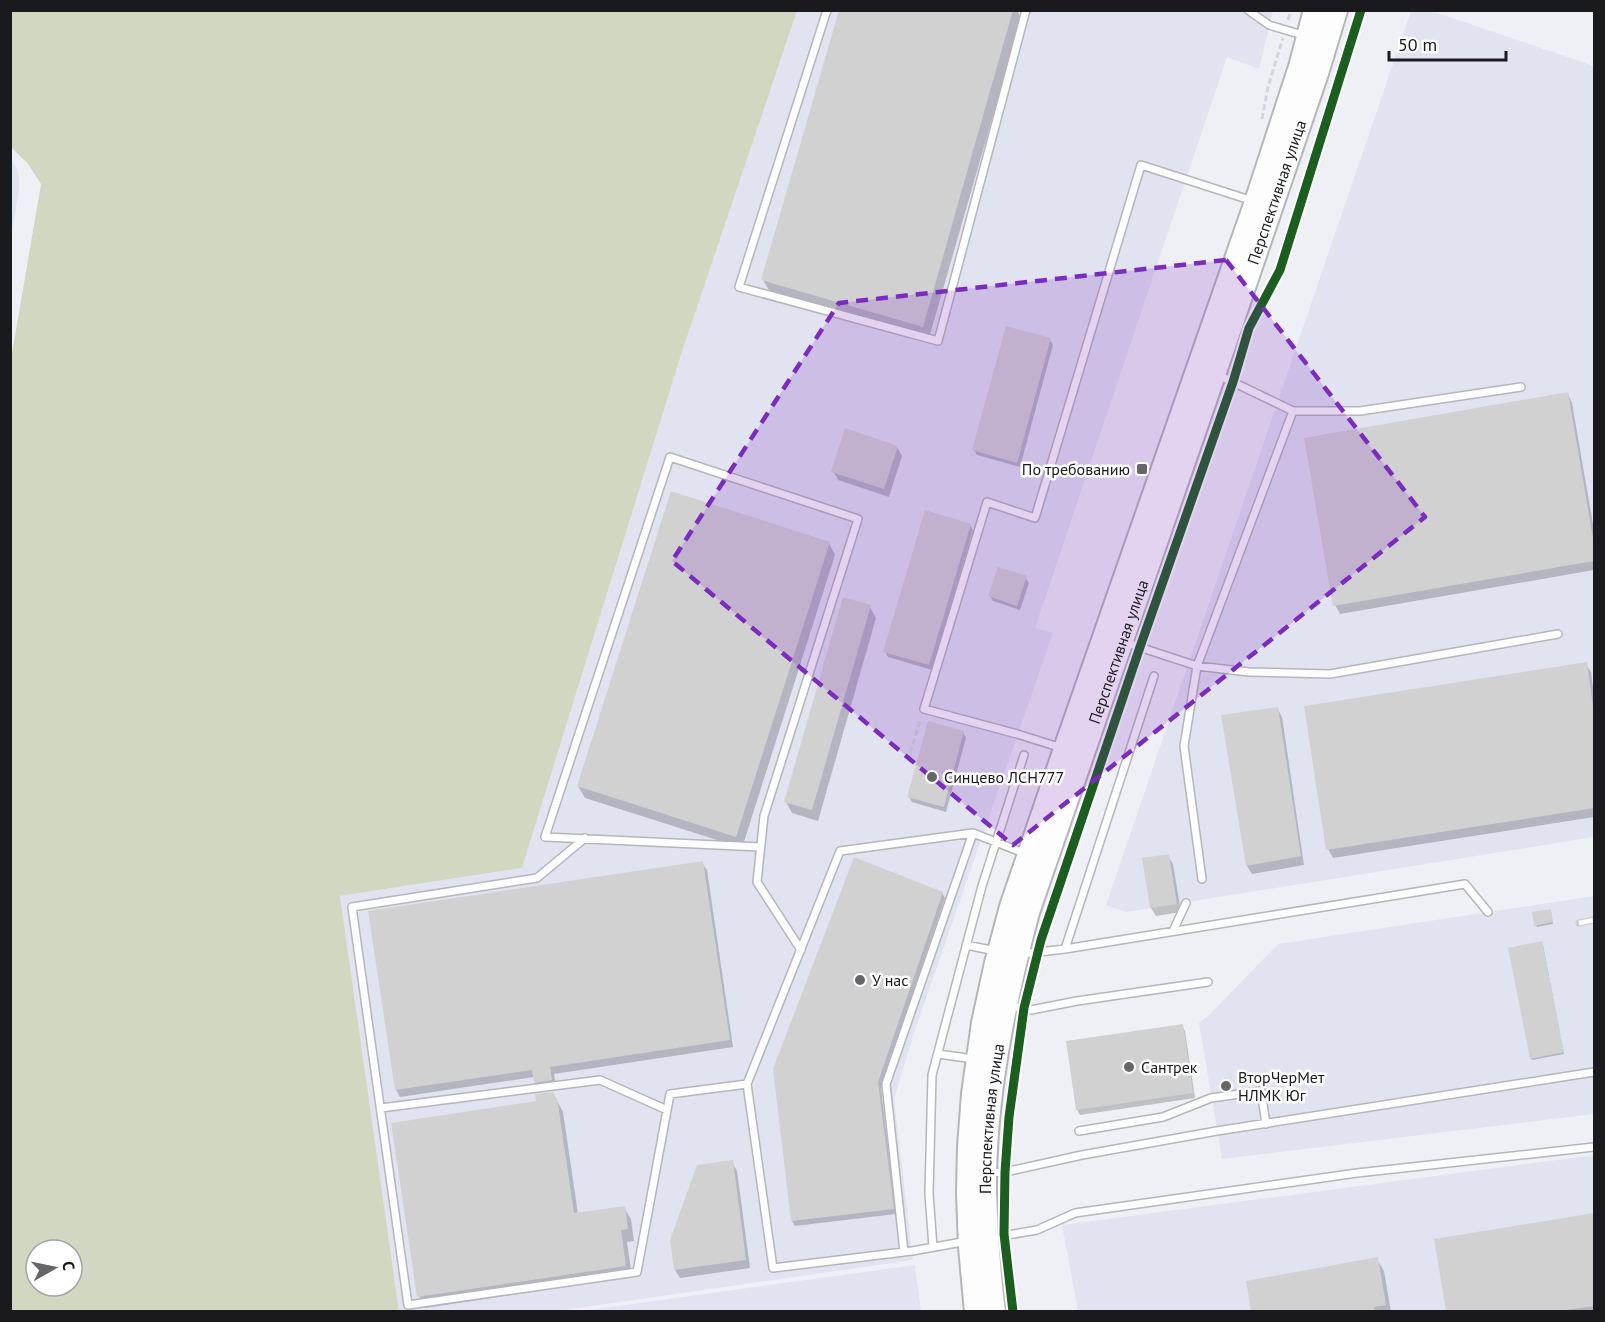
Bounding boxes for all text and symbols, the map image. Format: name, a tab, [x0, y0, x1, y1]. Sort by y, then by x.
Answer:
scale bar	[1389, 24, 1506, 62]
text: 50 m	[1398, 33, 1437, 56]
street label: Перспективная улица	[1243, 117, 1310, 267]
place label: По требованию	[1022, 459, 1130, 479]
marker: По требованию	[1135, 462, 1149, 476]
street label: Перспективная улица	[1084, 577, 1152, 726]
place label: Синцево ЛСН777	[944, 767, 1064, 787]
marker: Синцево ЛСН777	[925, 770, 939, 784]
place label: У нас	[872, 970, 908, 990]
marker: У нас	[853, 973, 867, 987]
street label: Перспективная улица	[975, 1042, 1008, 1194]
place label: Сантрек	[1141, 1057, 1198, 1077]
marker: Сантрек	[1122, 1060, 1136, 1074]
place label: ВторЧерМет НЛМК Юг	[1238, 1067, 1325, 1105]
marker: ВторЧерМет НЛМК Юг	[1219, 1079, 1233, 1093]
north arrow	[24, 1238, 84, 1298]
text: С	[58, 1260, 79, 1272]

